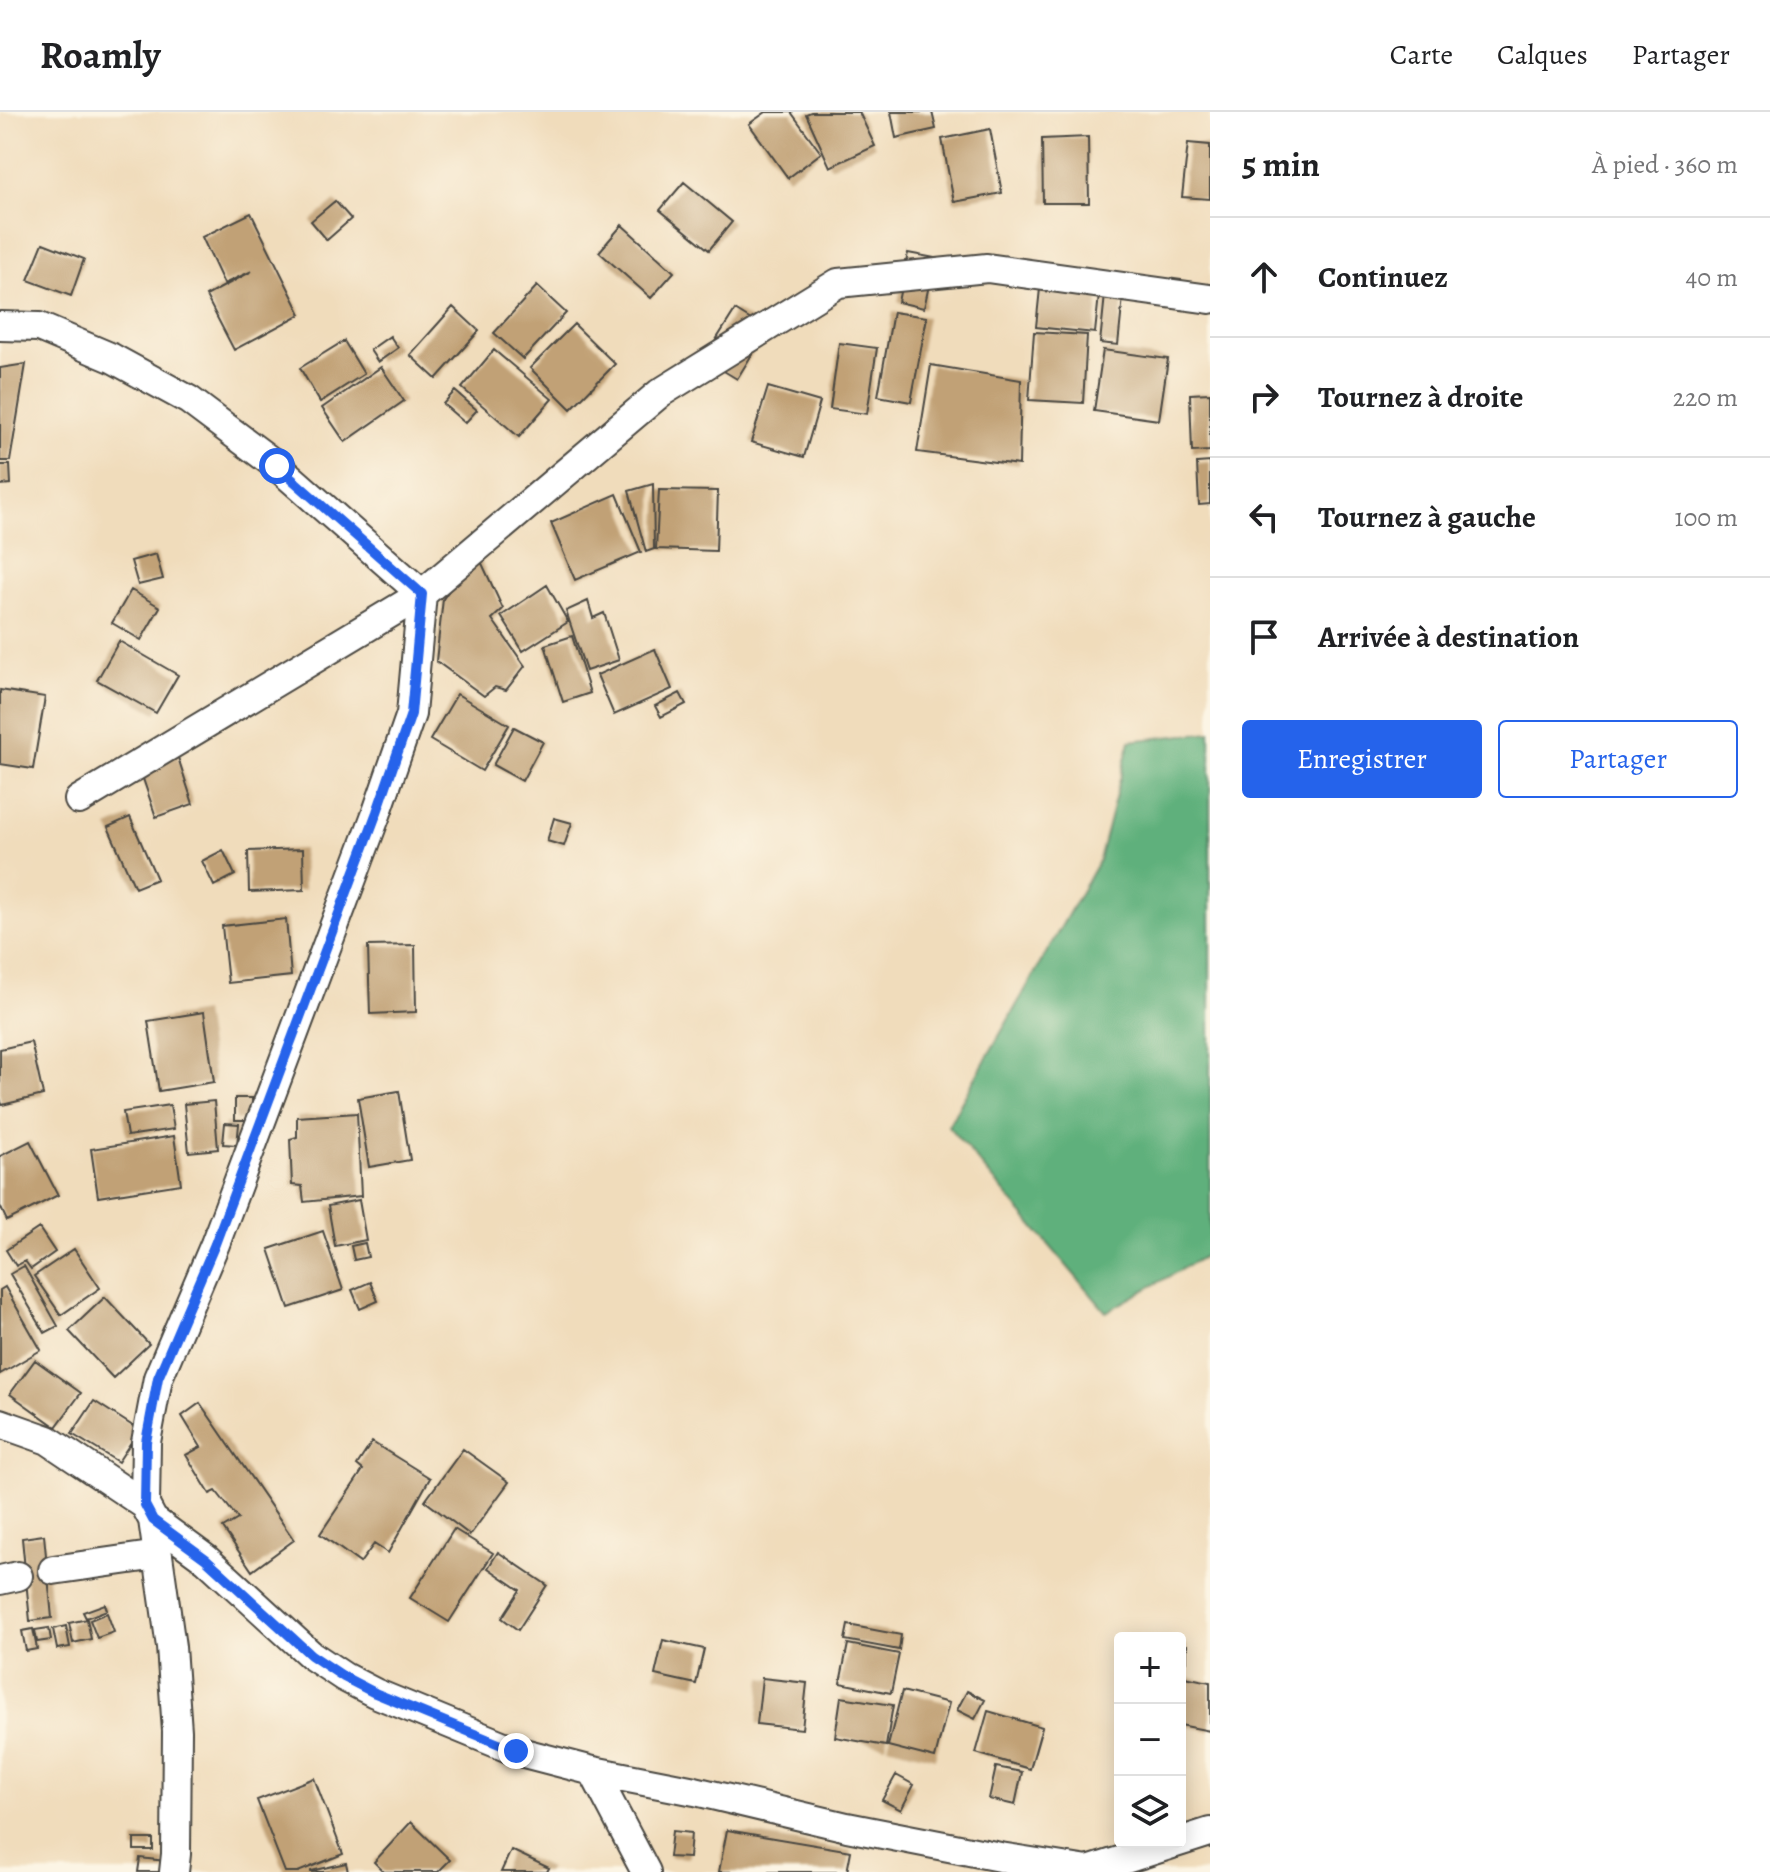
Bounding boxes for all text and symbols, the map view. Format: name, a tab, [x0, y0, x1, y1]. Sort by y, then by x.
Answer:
text: Roamly	[40, 29, 161, 81]
text: Carte	[1390, 36, 1453, 74]
text: Calques	[1497, 36, 1588, 74]
text: Partager	[1632, 36, 1730, 74]
text: 5 min	[1242, 141, 1320, 188]
text: À pied · 360 m	[1592, 147, 1738, 182]
icon: ahead	[1242, 255, 1286, 299]
text: Continuez	[1318, 257, 1448, 297]
text: 40 m	[1686, 260, 1738, 295]
icon: right	[1242, 375, 1286, 419]
text: Tournez à droite	[1318, 377, 1523, 417]
text: 220 m	[1673, 380, 1738, 415]
route start	[259, 448, 295, 484]
icon: left	[1242, 495, 1286, 539]
text: Tournez à gauche	[1318, 497, 1536, 537]
text: 100 m	[1675, 500, 1738, 535]
icon: arrive	[1242, 615, 1286, 659]
text: Arrivée à destination	[1318, 617, 1579, 657]
button: Enregistrer	[1242, 720, 1482, 798]
button: Partager	[1498, 720, 1738, 798]
map controls	[1114, 1632, 1186, 1848]
button: +	[1114, 1632, 1186, 1704]
button: −	[1114, 1704, 1186, 1776]
route end	[498, 1733, 534, 1769]
button: layers	[1114, 1776, 1186, 1848]

